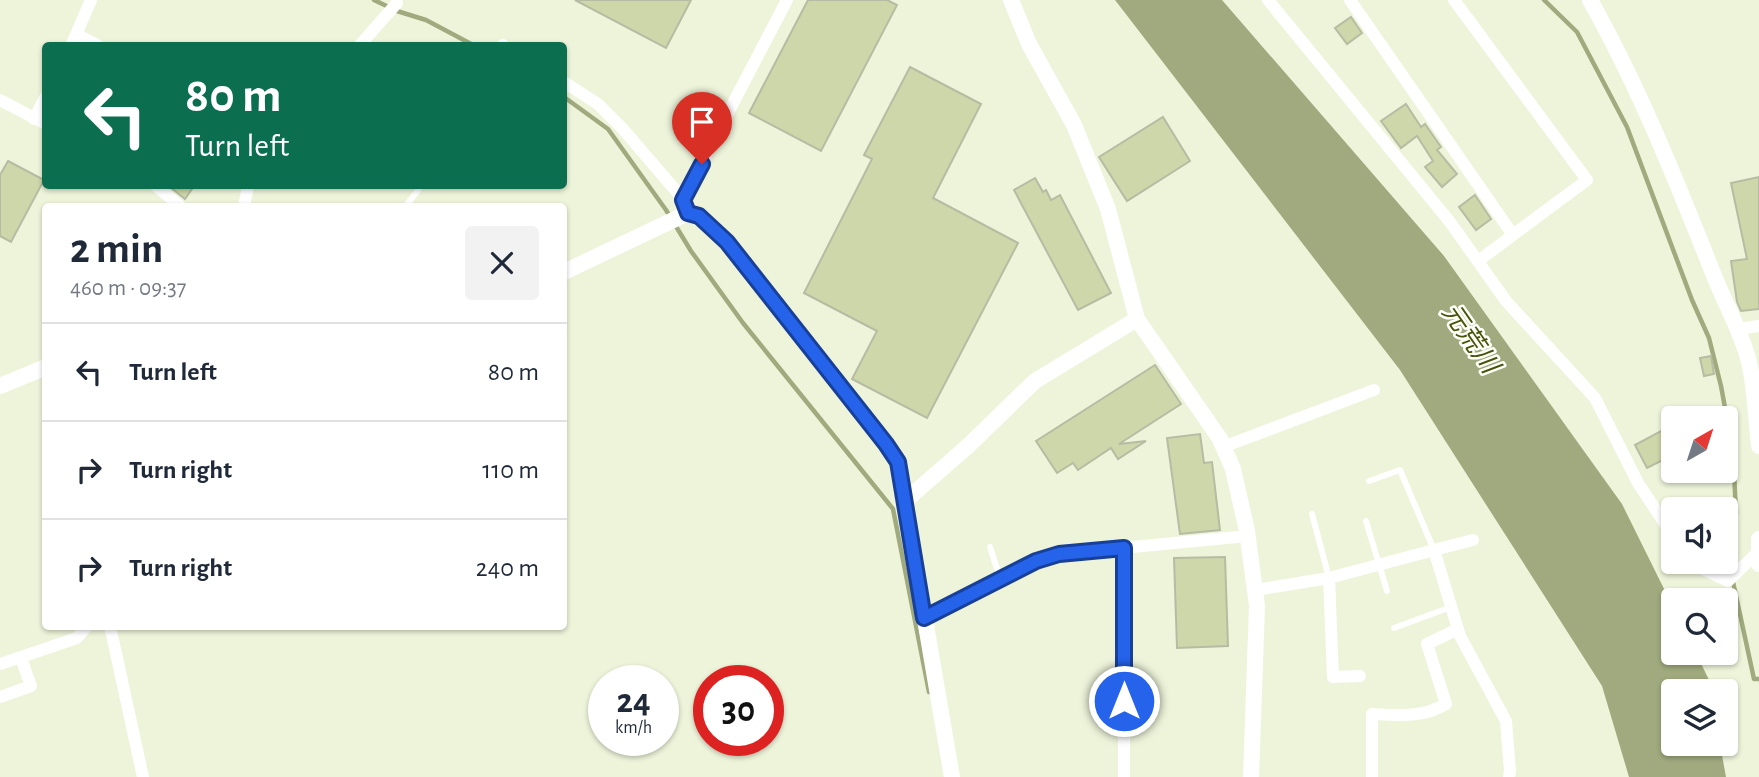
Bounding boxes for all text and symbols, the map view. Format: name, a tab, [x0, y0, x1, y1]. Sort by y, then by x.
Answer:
icon: left	[70, 70, 161, 161]
text: 80 m	[185, 72, 282, 121]
pin	[672, 92, 732, 164]
icon: arrive	[683, 103, 721, 141]
text: Turn left	[185, 130, 289, 162]
button: close	[465, 226, 539, 300]
text: 2 min	[70, 228, 163, 270]
text: 460 m · 09:37	[70, 277, 186, 300]
water label: 元荒川	[1437, 299, 1506, 380]
icon: left	[70, 353, 108, 391]
text: Turn left	[129, 359, 217, 385]
text: 80 m	[488, 359, 539, 385]
north arrow	[1661, 406, 1738, 483]
map controls	[1661, 406, 1738, 756]
icon: right	[70, 451, 108, 489]
text: Turn right	[129, 457, 232, 483]
text: 110 m	[482, 457, 539, 483]
button: sound	[1661, 497, 1738, 574]
icon: right	[70, 549, 108, 587]
text: Turn right	[129, 555, 232, 581]
text: 240 m	[476, 555, 539, 581]
button: search	[1661, 588, 1738, 665]
position arrow	[1087, 664, 1161, 738]
speed limit sign: 30	[693, 665, 784, 756]
button: layers	[1661, 679, 1738, 756]
text: 24	[616, 684, 651, 719]
text: km/h	[615, 719, 652, 737]

